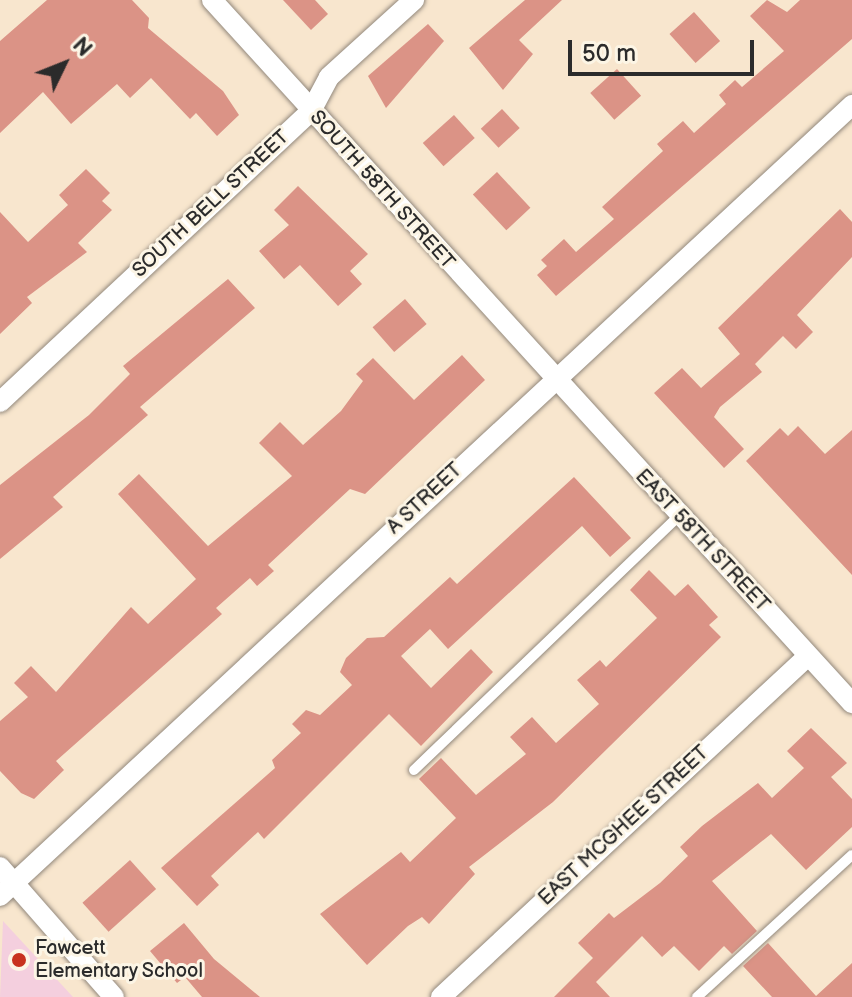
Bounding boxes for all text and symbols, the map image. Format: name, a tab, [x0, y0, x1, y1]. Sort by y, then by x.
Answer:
north arrow	[24, 24, 104, 104]
scale bar	[572, 24, 758, 74]
text: N	[66, 32, 97, 63]
text: 50 m	[582, 39, 636, 68]
street label: SOUTH 58TH STREET	[304, 106, 460, 274]
street label: SOUTH BELL STREET	[128, 125, 294, 283]
street label: A STREET	[382, 458, 468, 540]
street label: EAST 58TH STREET	[630, 465, 774, 617]
street label: EAST MCGHEE STREET	[534, 741, 714, 911]
place label: Fawcett Elementary School	[35, 936, 205, 983]
marker: Fawcett Elementary School	[10, 951, 28, 969]

